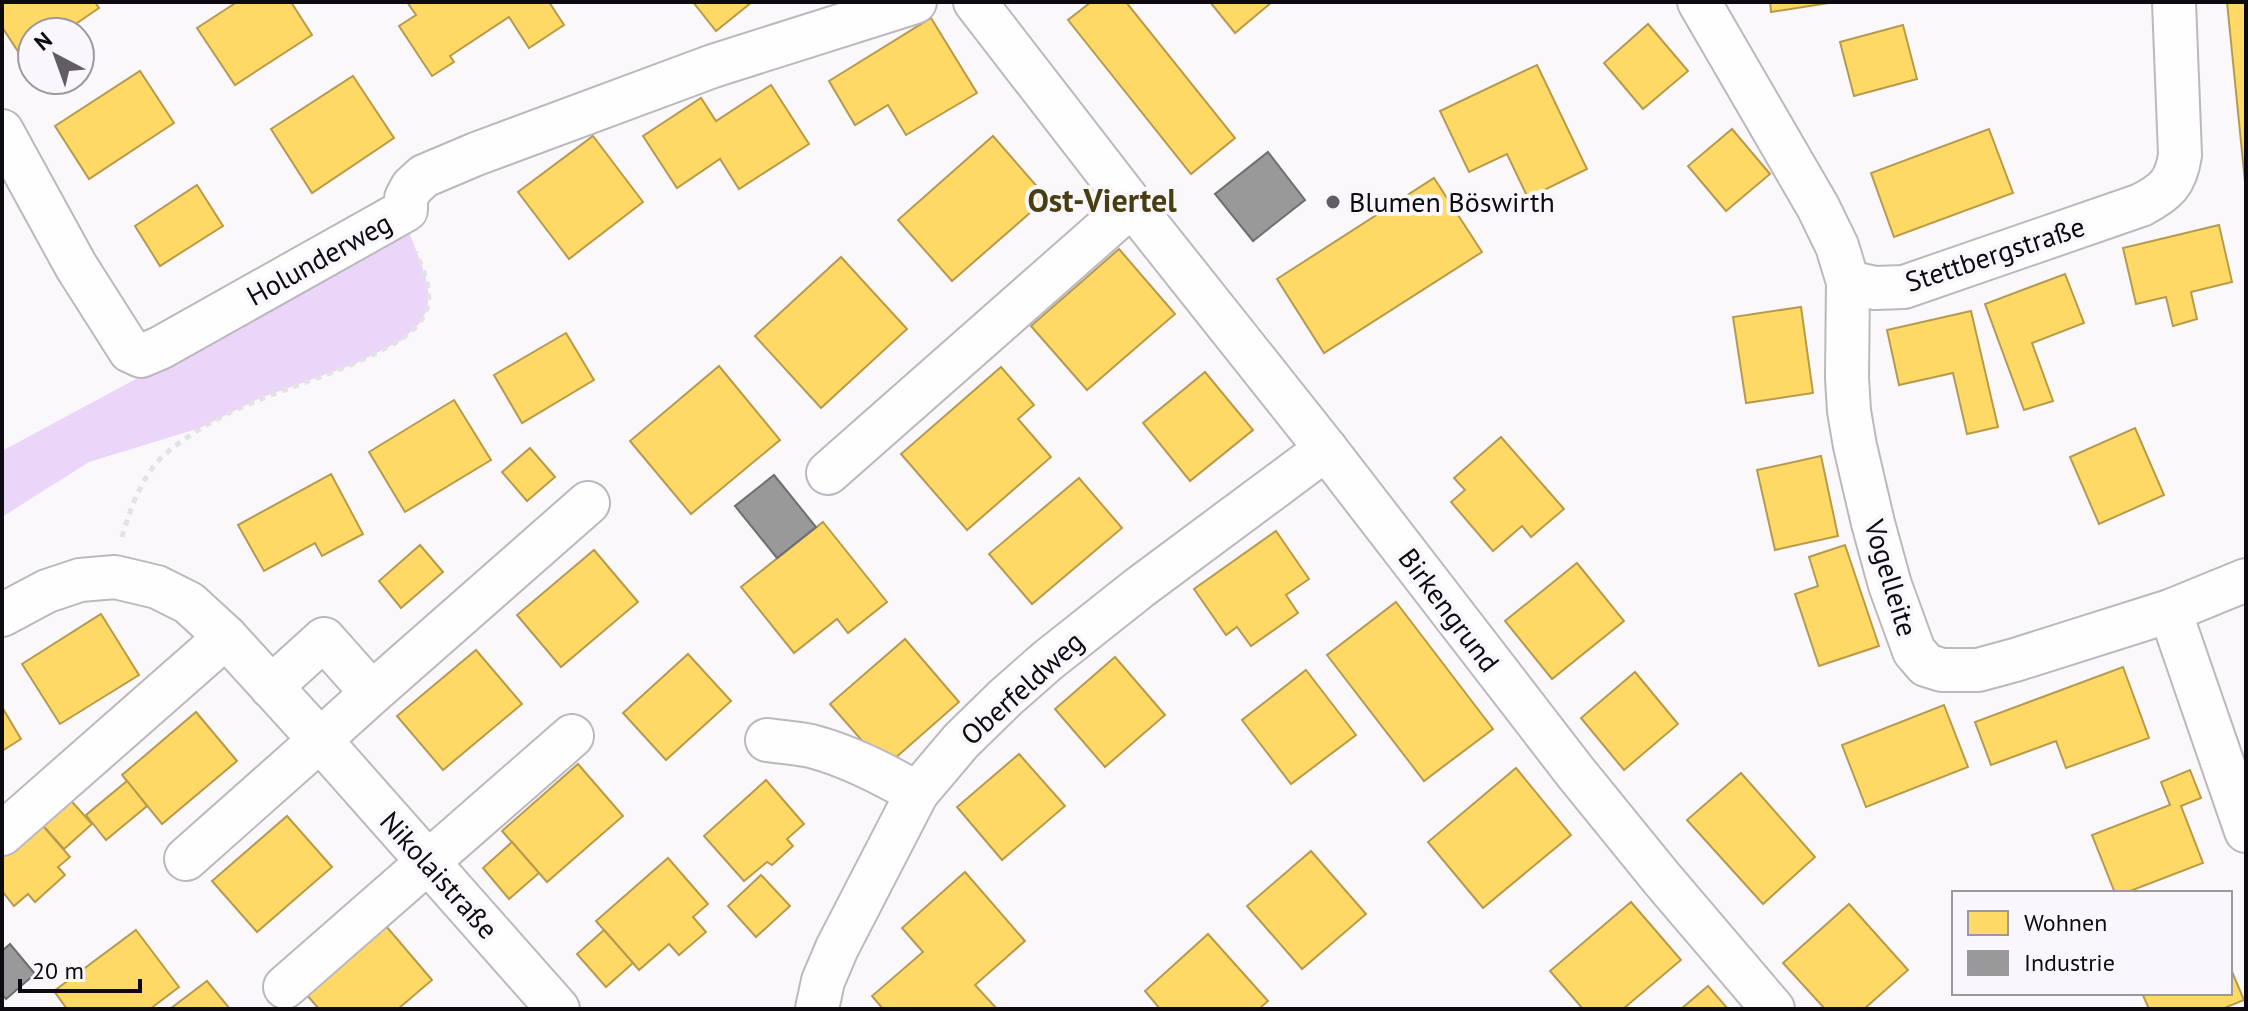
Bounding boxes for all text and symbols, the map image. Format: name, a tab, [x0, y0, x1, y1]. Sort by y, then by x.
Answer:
north arrow	[16, 16, 96, 96]
text: N	[28, 26, 58, 56]
district label: Ost-Viertel	[1027, 179, 1177, 221]
place label: Blumen Böswirth	[1349, 183, 1555, 220]
marker: Blumen Böswirth	[1324, 193, 1342, 211]
street label: Holunderweg	[240, 203, 398, 314]
street label: Stettbergstraße	[1900, 207, 2089, 300]
street label: Vogelleite	[1856, 514, 1927, 641]
street label: Birkengrund	[1391, 540, 1508, 679]
street label: Oberfeldweg	[952, 623, 1091, 753]
street label: Nikolaistraße	[372, 803, 506, 946]
legend	[1952, 891, 2232, 995]
text: Wohnen	[2024, 907, 2107, 938]
scale bar	[20, 943, 140, 993]
text: Industrie	[2024, 947, 2115, 978]
text: 20 m	[32, 955, 84, 986]

